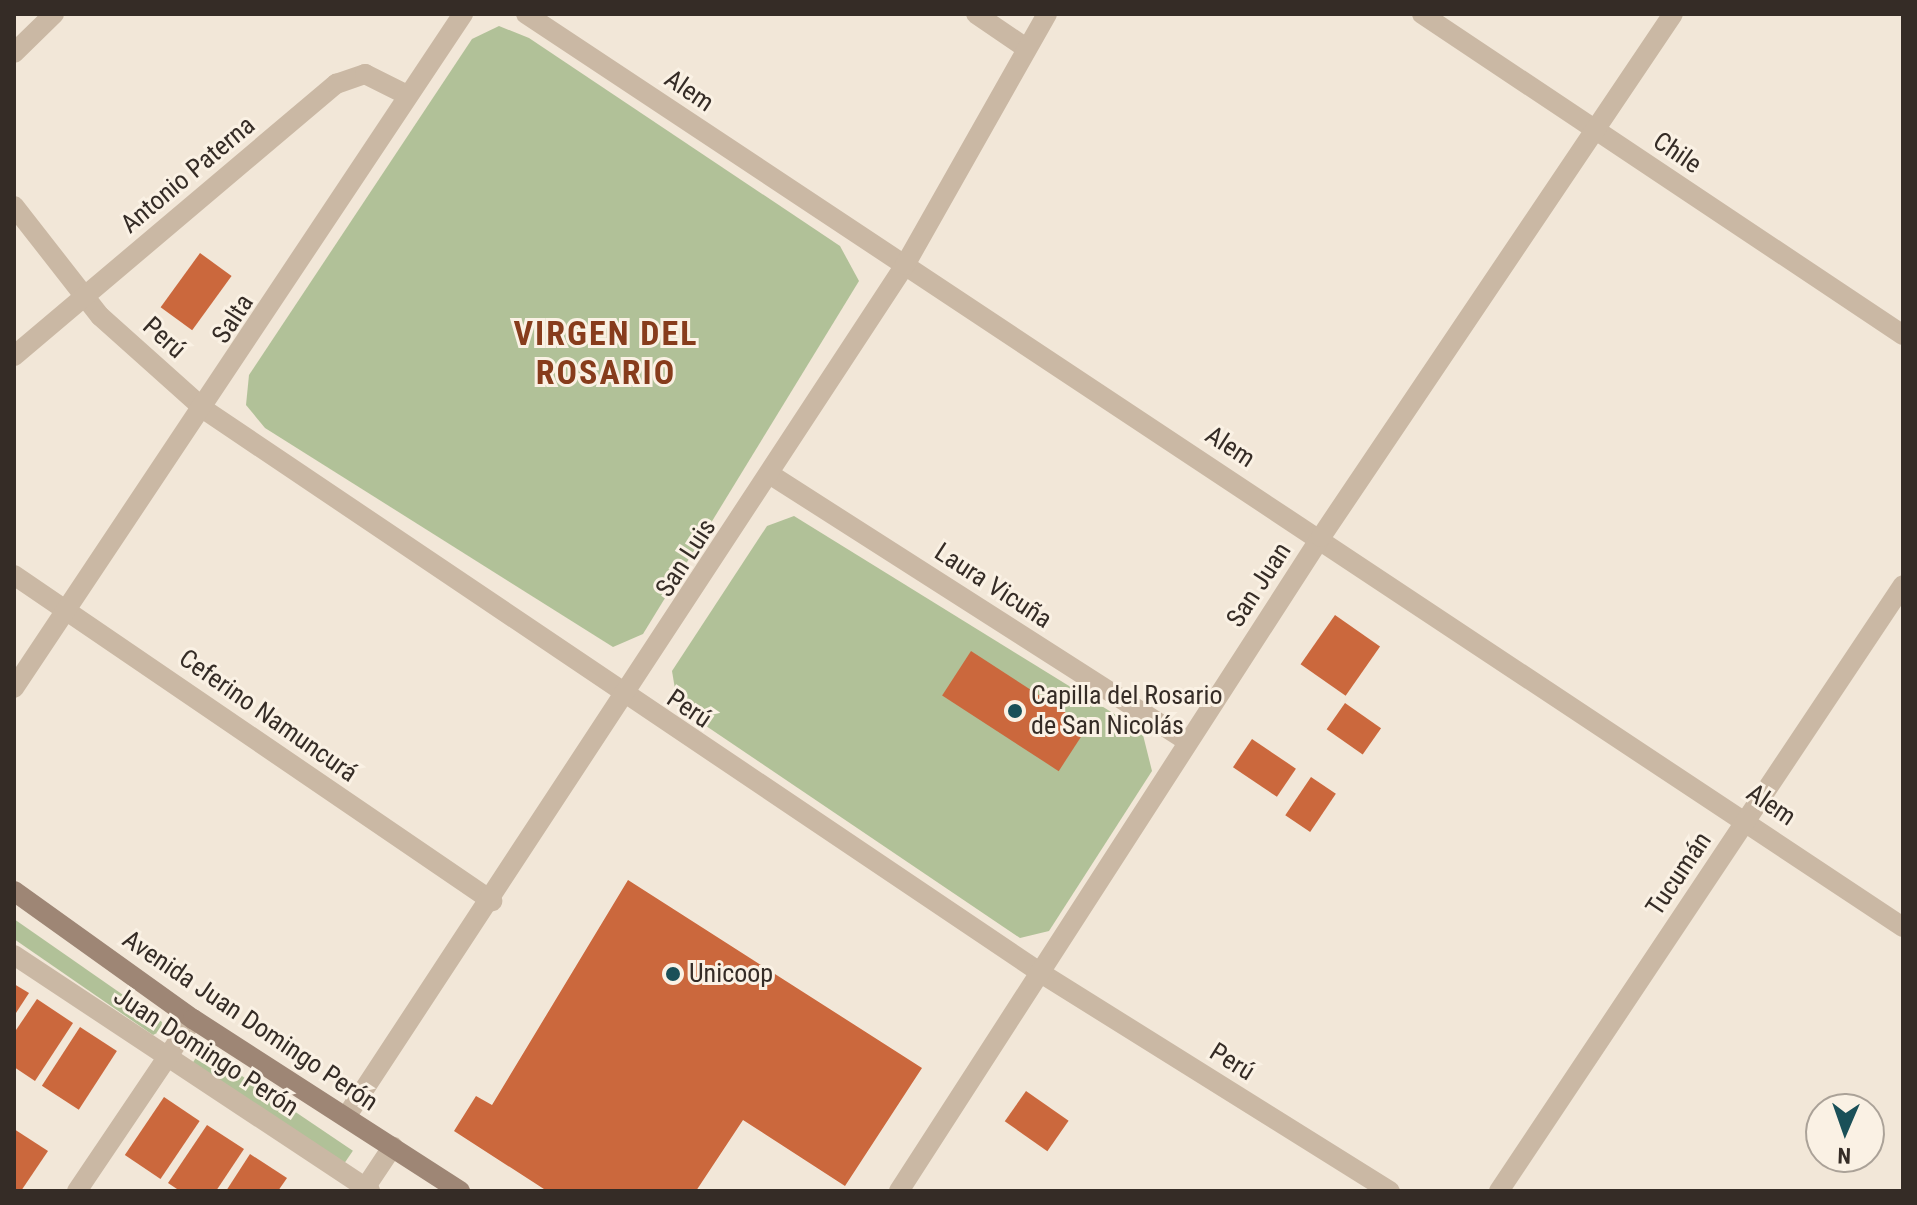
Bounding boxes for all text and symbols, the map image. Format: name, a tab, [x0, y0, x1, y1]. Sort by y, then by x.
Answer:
street label: Alem	[658, 63, 720, 119]
street label: Antonio Paterna	[115, 110, 261, 240]
street label: Chile	[1647, 126, 1707, 180]
street label: Salta	[206, 289, 260, 349]
street label: Perú	[136, 311, 192, 365]
district label: VIRGEN DEL ROSARIO	[513, 313, 699, 392]
street label: Alem	[1199, 420, 1261, 474]
street label: San Luis	[649, 513, 723, 603]
street label: Laura Vicuña	[929, 537, 1057, 635]
street label: San Juan	[1220, 537, 1298, 633]
street label: Ceferino Namuncurá	[173, 643, 363, 789]
place label: Capilla del Rosario de San Nicolás	[1031, 680, 1222, 742]
street label: Perú	[661, 683, 717, 735]
marker: Capilla del Rosario de San Nicolás	[1006, 702, 1024, 720]
street label: Alem	[1740, 777, 1802, 833]
street label: Tucumán	[1640, 826, 1718, 922]
street label: Avenida Juan Domingo Perón	[116, 924, 384, 1118]
place label: Unicoop	[689, 958, 773, 990]
marker: Unicoop	[664, 965, 682, 983]
street label: Juan Domingo Perón	[108, 981, 304, 1123]
street label: Perú	[1204, 1036, 1260, 1088]
north arrow	[1805, 1093, 1885, 1173]
text: N	[1837, 1143, 1851, 1168]

